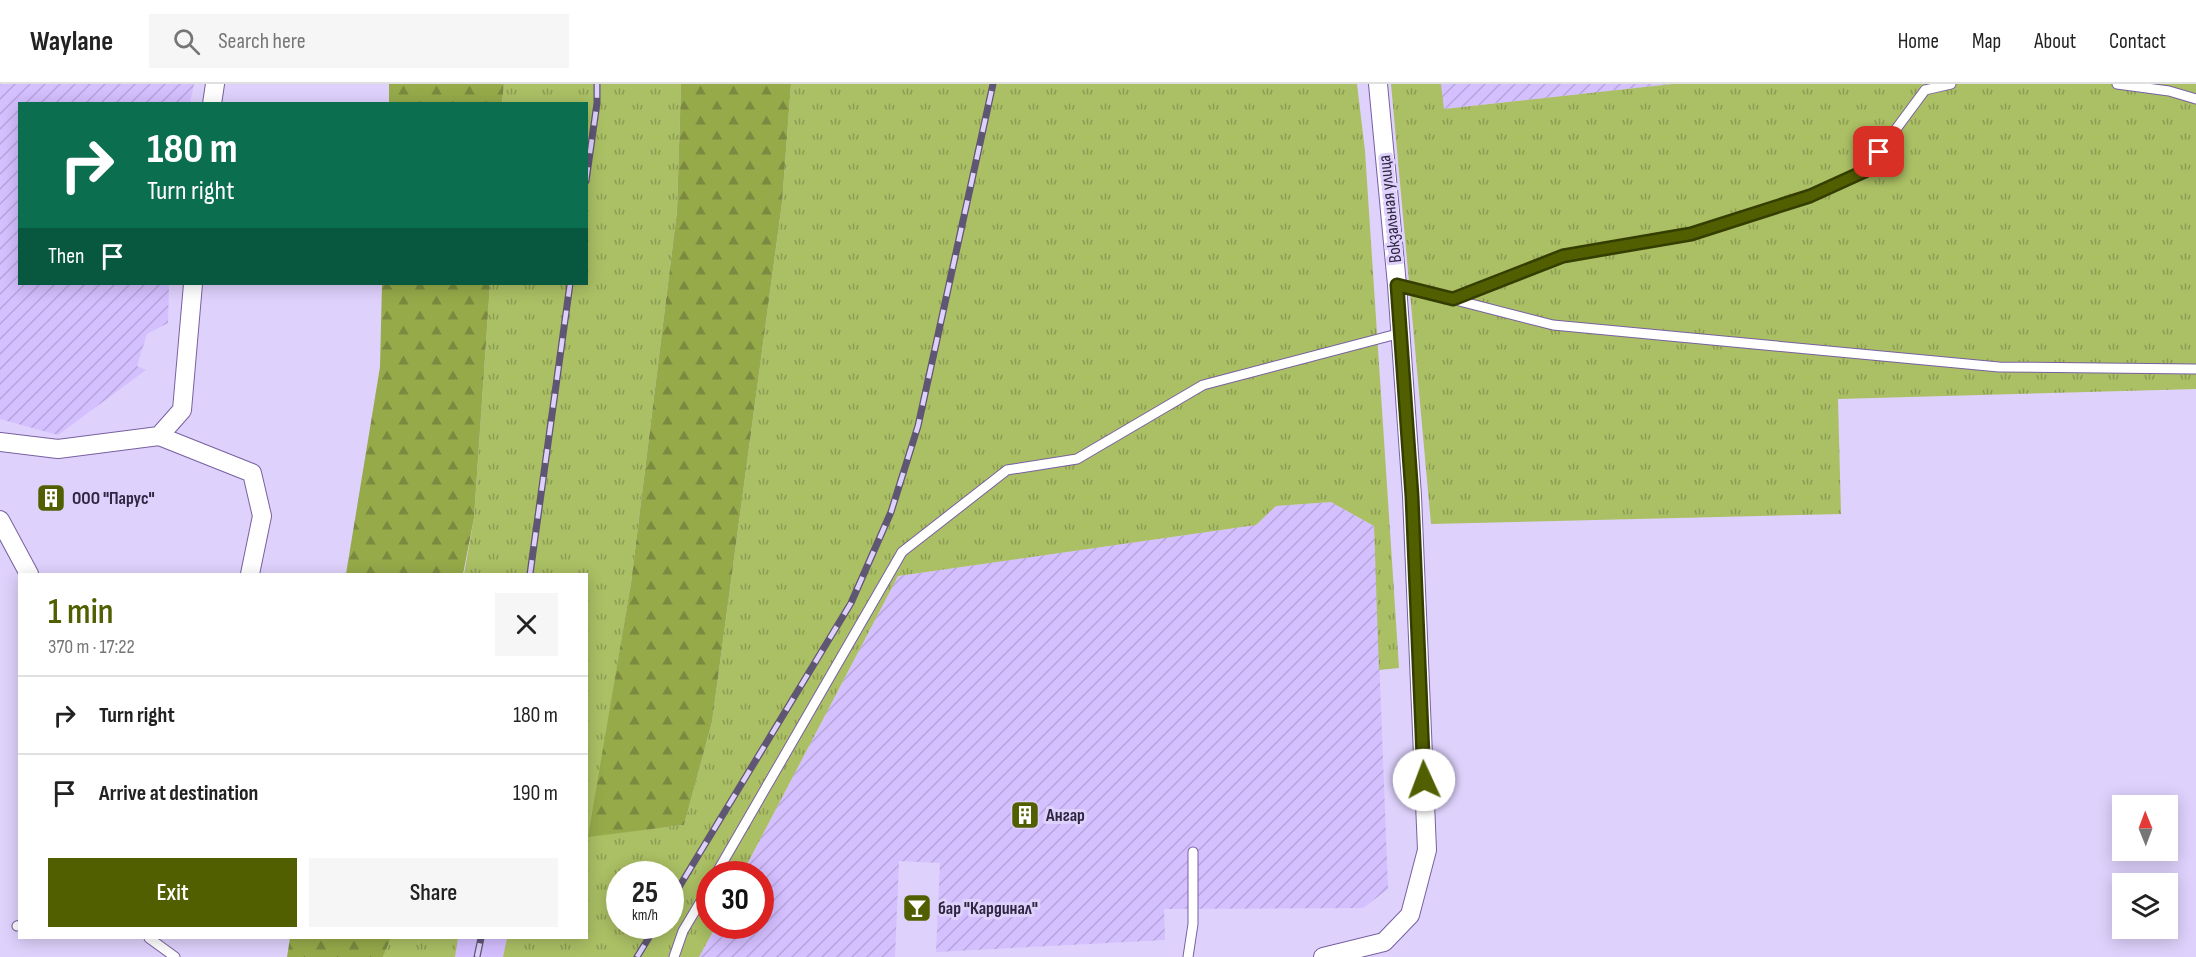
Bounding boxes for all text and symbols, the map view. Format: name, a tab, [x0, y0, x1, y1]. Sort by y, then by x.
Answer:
search box	[149, 14, 569, 68]
text: Waylane	[30, 25, 113, 58]
icon: search	[170, 25, 203, 58]
text: Search here	[218, 28, 306, 55]
text: Home	[1898, 29, 1939, 54]
text: Map	[1972, 29, 2001, 54]
text: About	[2034, 29, 2076, 54]
text: Contact	[2109, 29, 2166, 54]
text: 180 m	[147, 124, 238, 175]
icon: right	[48, 126, 126, 204]
pin	[1853, 126, 1904, 177]
icon: arrive	[1862, 135, 1895, 168]
street label: Вокзальная улица	[1374, 154, 1406, 264]
text: Turn right	[147, 175, 234, 207]
icon: arrive	[96, 240, 129, 273]
text: Then	[48, 243, 84, 270]
building icon: ООО "Парус"	[35, 482, 67, 514]
place label: ООО "Парус"	[72, 488, 155, 509]
text: 1 min	[48, 591, 113, 634]
button: close	[495, 593, 558, 656]
text: 370 m · 17:22	[48, 635, 135, 659]
icon: right	[48, 699, 81, 732]
text: Turn right	[99, 702, 175, 729]
text: 180 m	[513, 702, 558, 729]
position arrow	[1392, 748, 1456, 812]
icon: arrive	[48, 777, 81, 810]
text: Arrive at destination	[99, 780, 258, 807]
text: 190 m	[513, 780, 558, 807]
north arrow	[2112, 795, 2178, 861]
map controls	[2112, 795, 2178, 939]
building icon: Ангар	[1009, 799, 1041, 831]
place label: Ангар	[1045, 805, 1085, 826]
button: Exit	[48, 858, 297, 927]
button: Share	[309, 858, 558, 927]
speed limit sign: 30	[696, 861, 774, 939]
button: layers	[2112, 873, 2178, 939]
text: 25	[632, 875, 658, 911]
bar icon: бар "Кардинал"	[901, 892, 933, 924]
place label: бар "Кардинал"	[938, 898, 1038, 919]
text: km/h	[632, 906, 658, 925]

